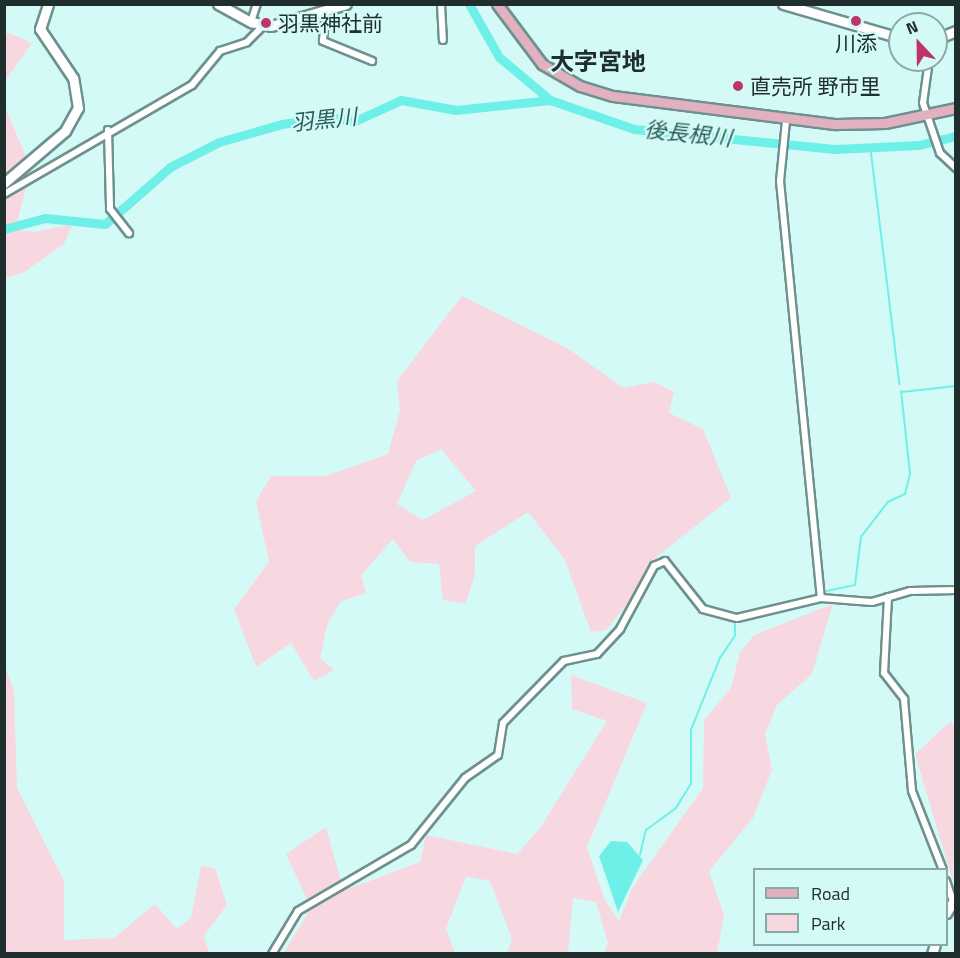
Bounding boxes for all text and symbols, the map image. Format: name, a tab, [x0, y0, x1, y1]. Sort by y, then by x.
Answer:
place label: 羽黒神社前	[278, 10, 383, 36]
north arrow	[888, 12, 948, 72]
marker: 川添	[849, 14, 863, 28]
text: N	[902, 14, 922, 40]
marker: 羽黒神社前	[259, 16, 273, 30]
place label: 川添	[835, 30, 877, 56]
district label: 大字宮地	[550, 48, 646, 76]
place label: 直売所 野市里	[750, 73, 881, 99]
marker: 直売所 野市里	[731, 79, 745, 93]
water label: 羽黒川	[290, 103, 358, 137]
water label: 後長根川	[643, 116, 733, 152]
legend	[753, 868, 948, 946]
text: Road	[811, 880, 850, 907]
text: Park	[811, 910, 845, 937]

